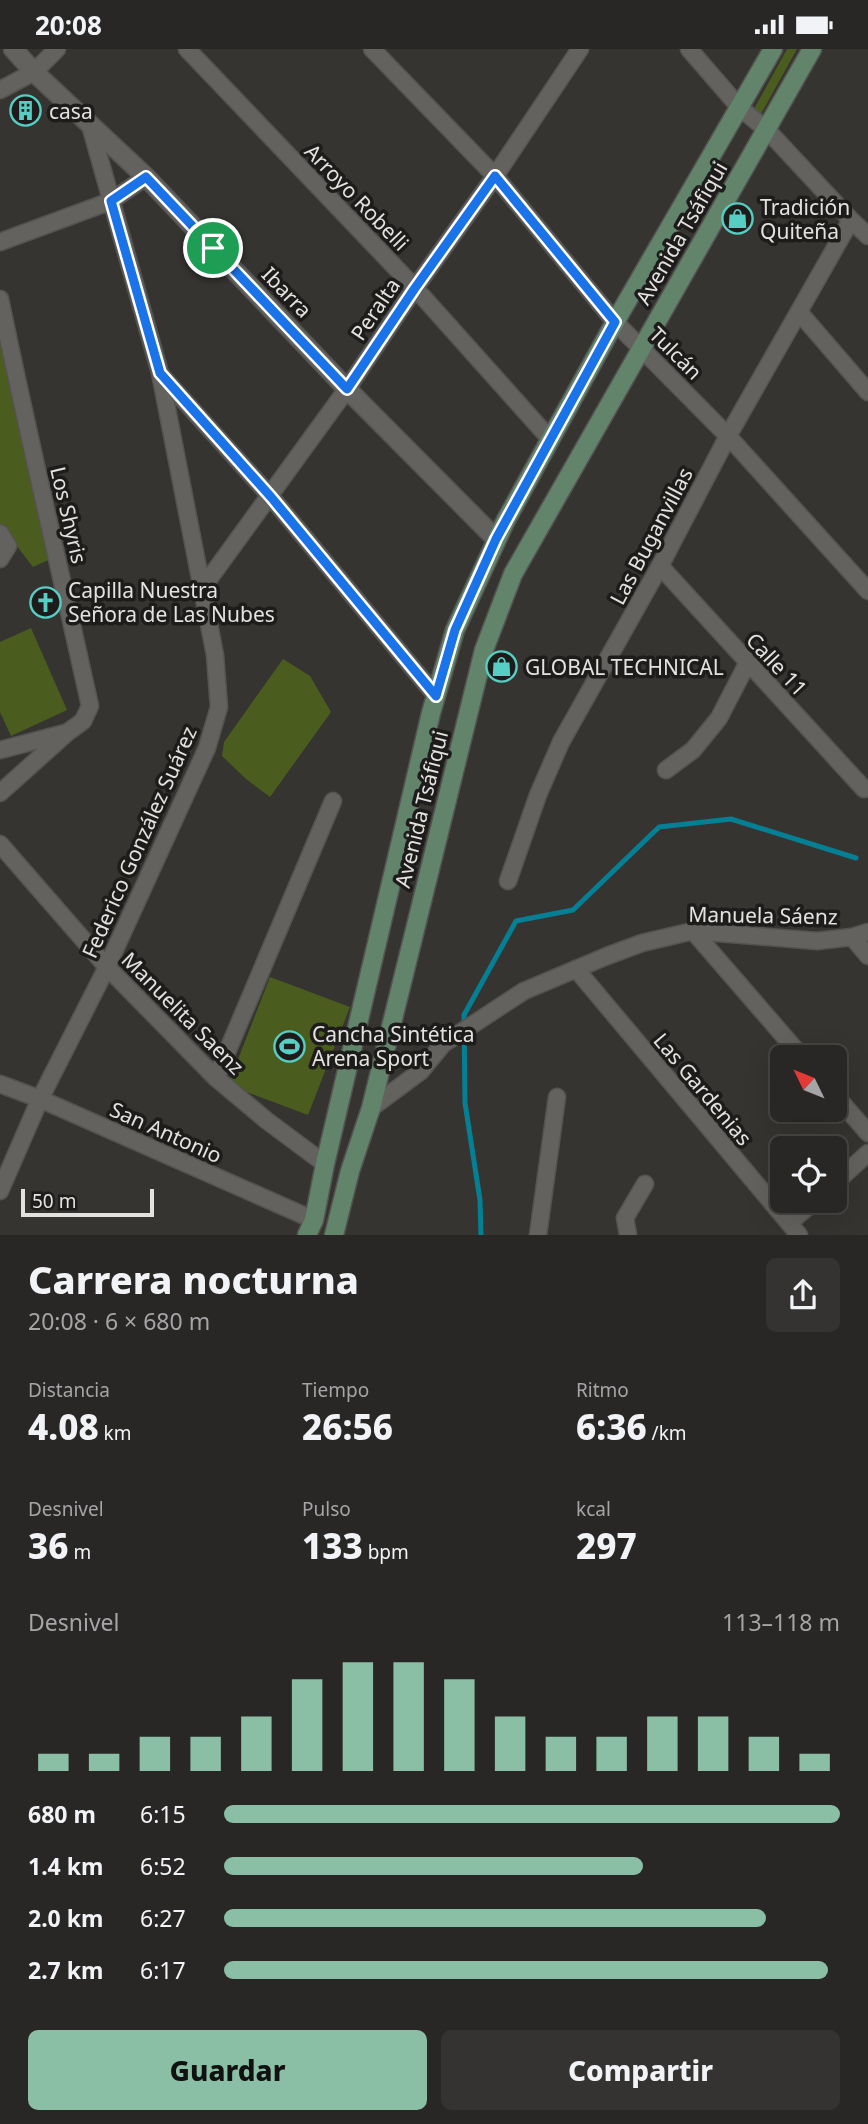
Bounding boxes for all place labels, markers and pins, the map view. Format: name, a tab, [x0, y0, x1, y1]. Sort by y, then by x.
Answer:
building icon: casa	[9, 94, 43, 128]
place label: casa	[49, 97, 93, 125]
place label: Tradición Quiteña	[760, 193, 850, 245]
shop icon: Tradición Quiteña	[720, 202, 754, 236]
pin	[183, 218, 243, 278]
place label: Capilla Nuestra Señora de Las Nubes	[68, 576, 275, 628]
church icon: Capilla Nuestra Señora de Las Nubes	[28, 585, 62, 619]
shop icon: GLOBAL TECHNICAL	[485, 650, 519, 684]
place label: GLOBAL TECHNICAL	[525, 653, 724, 681]
place label: Cancha Sintética Arena Sport	[312, 1020, 475, 1072]
sports icon: Cancha Sintética Arena Sport	[272, 1029, 306, 1063]

